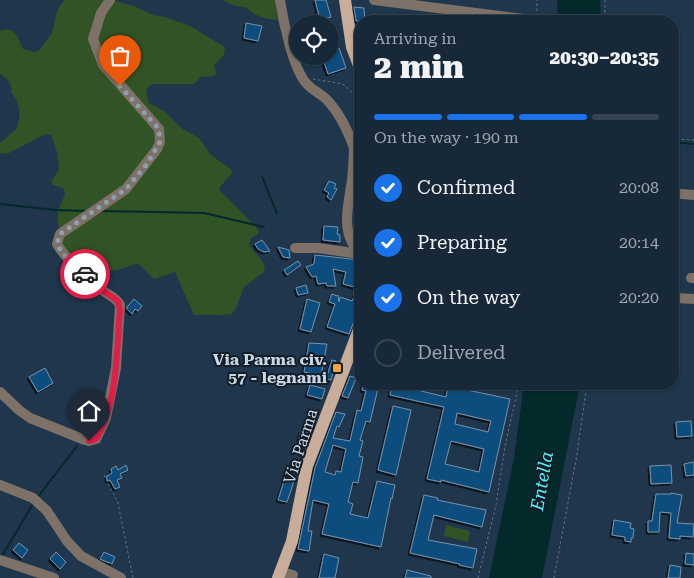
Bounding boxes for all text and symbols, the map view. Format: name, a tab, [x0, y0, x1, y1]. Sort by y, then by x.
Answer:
map controls	[289, 15, 339, 65]
button: locate	[289, 15, 339, 65]
text: Arriving in	[374, 29, 457, 48]
pin	[99, 35, 141, 86]
icon: bag	[106, 42, 134, 70]
text: 20:30–20:35	[550, 46, 659, 69]
text: 2 min	[374, 48, 464, 86]
text: On the way · 190 m	[374, 128, 519, 147]
icon: check	[374, 174, 402, 202]
text: Confirmed	[417, 176, 515, 199]
text: 20:08	[619, 178, 659, 197]
icon: check	[374, 229, 402, 257]
text: Preparing	[417, 231, 507, 254]
text: 20:14	[619, 233, 659, 252]
courier	[60, 249, 110, 299]
icon: car	[71, 260, 99, 288]
icon: check	[374, 284, 402, 312]
text: On the way	[417, 286, 520, 309]
text: 20:20	[619, 288, 659, 307]
text: Delivered	[417, 341, 505, 364]
place label: Via Parma civ. 57 - legnami	[213, 350, 328, 387]
marker: Via Parma civ. 57 - legnami	[331, 362, 343, 374]
pin	[68, 390, 110, 441]
icon: home	[75, 397, 103, 425]
street label: Via Parma	[279, 406, 322, 486]
water label: Entella	[526, 450, 557, 513]

